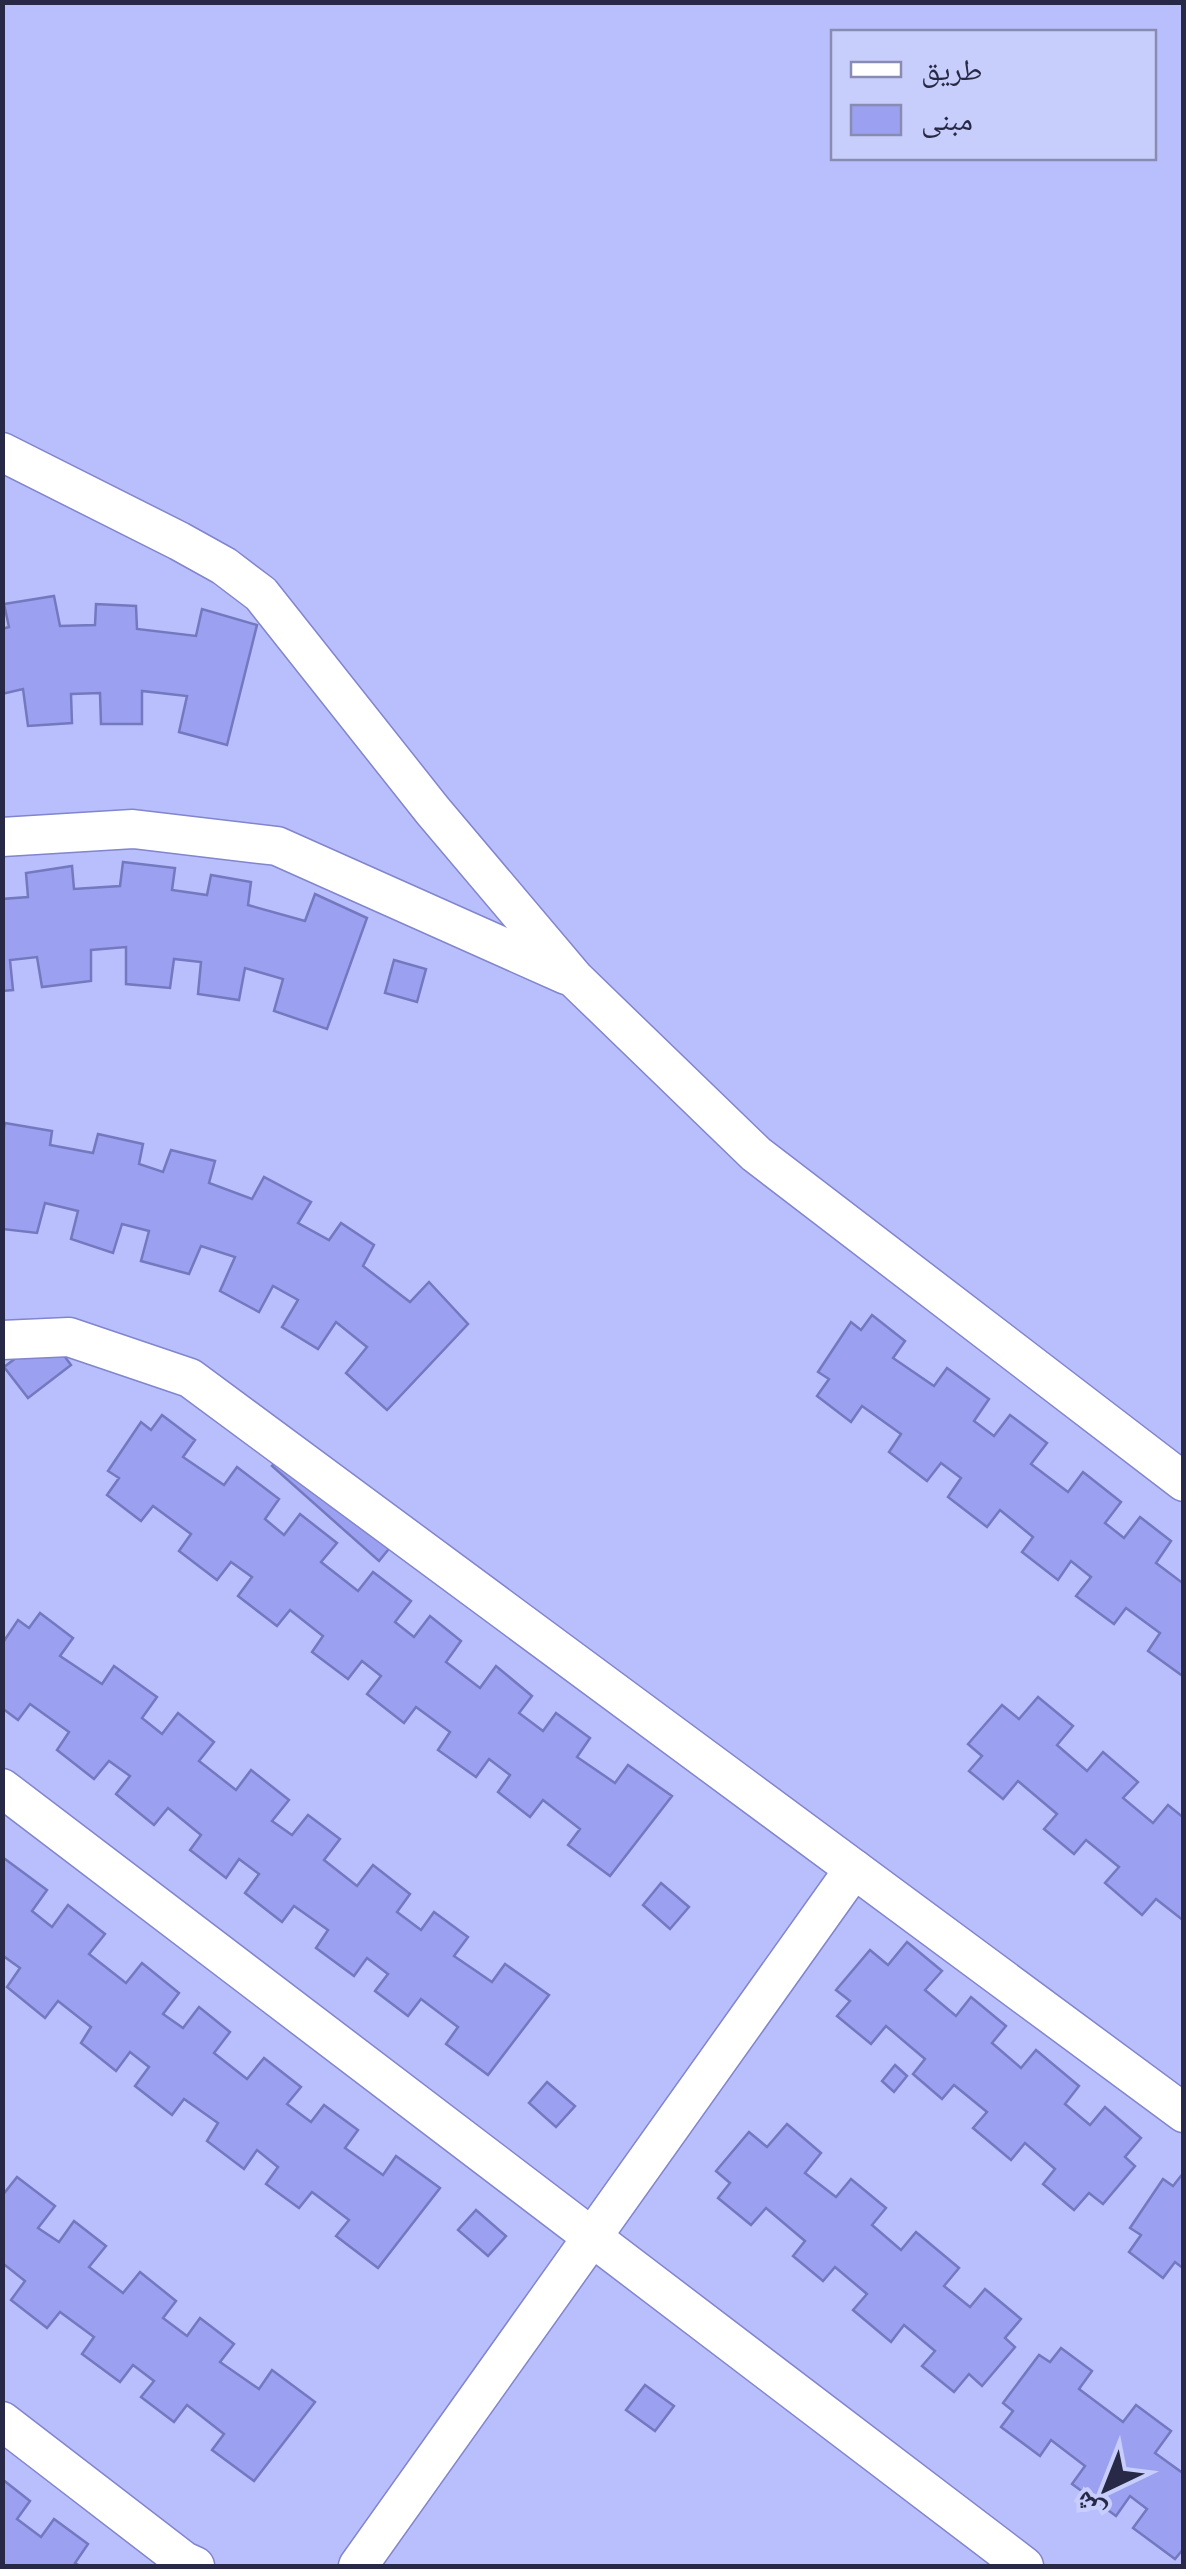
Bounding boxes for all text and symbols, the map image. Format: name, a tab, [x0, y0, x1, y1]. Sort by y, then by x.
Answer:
legend	[831, 30, 1156, 160]
text: طريق	[921, 52, 982, 89]
text: مبنى	[921, 102, 973, 139]
north arrow	[1056, 2439, 1156, 2539]
text: ش	[1067, 2484, 1112, 2529]

